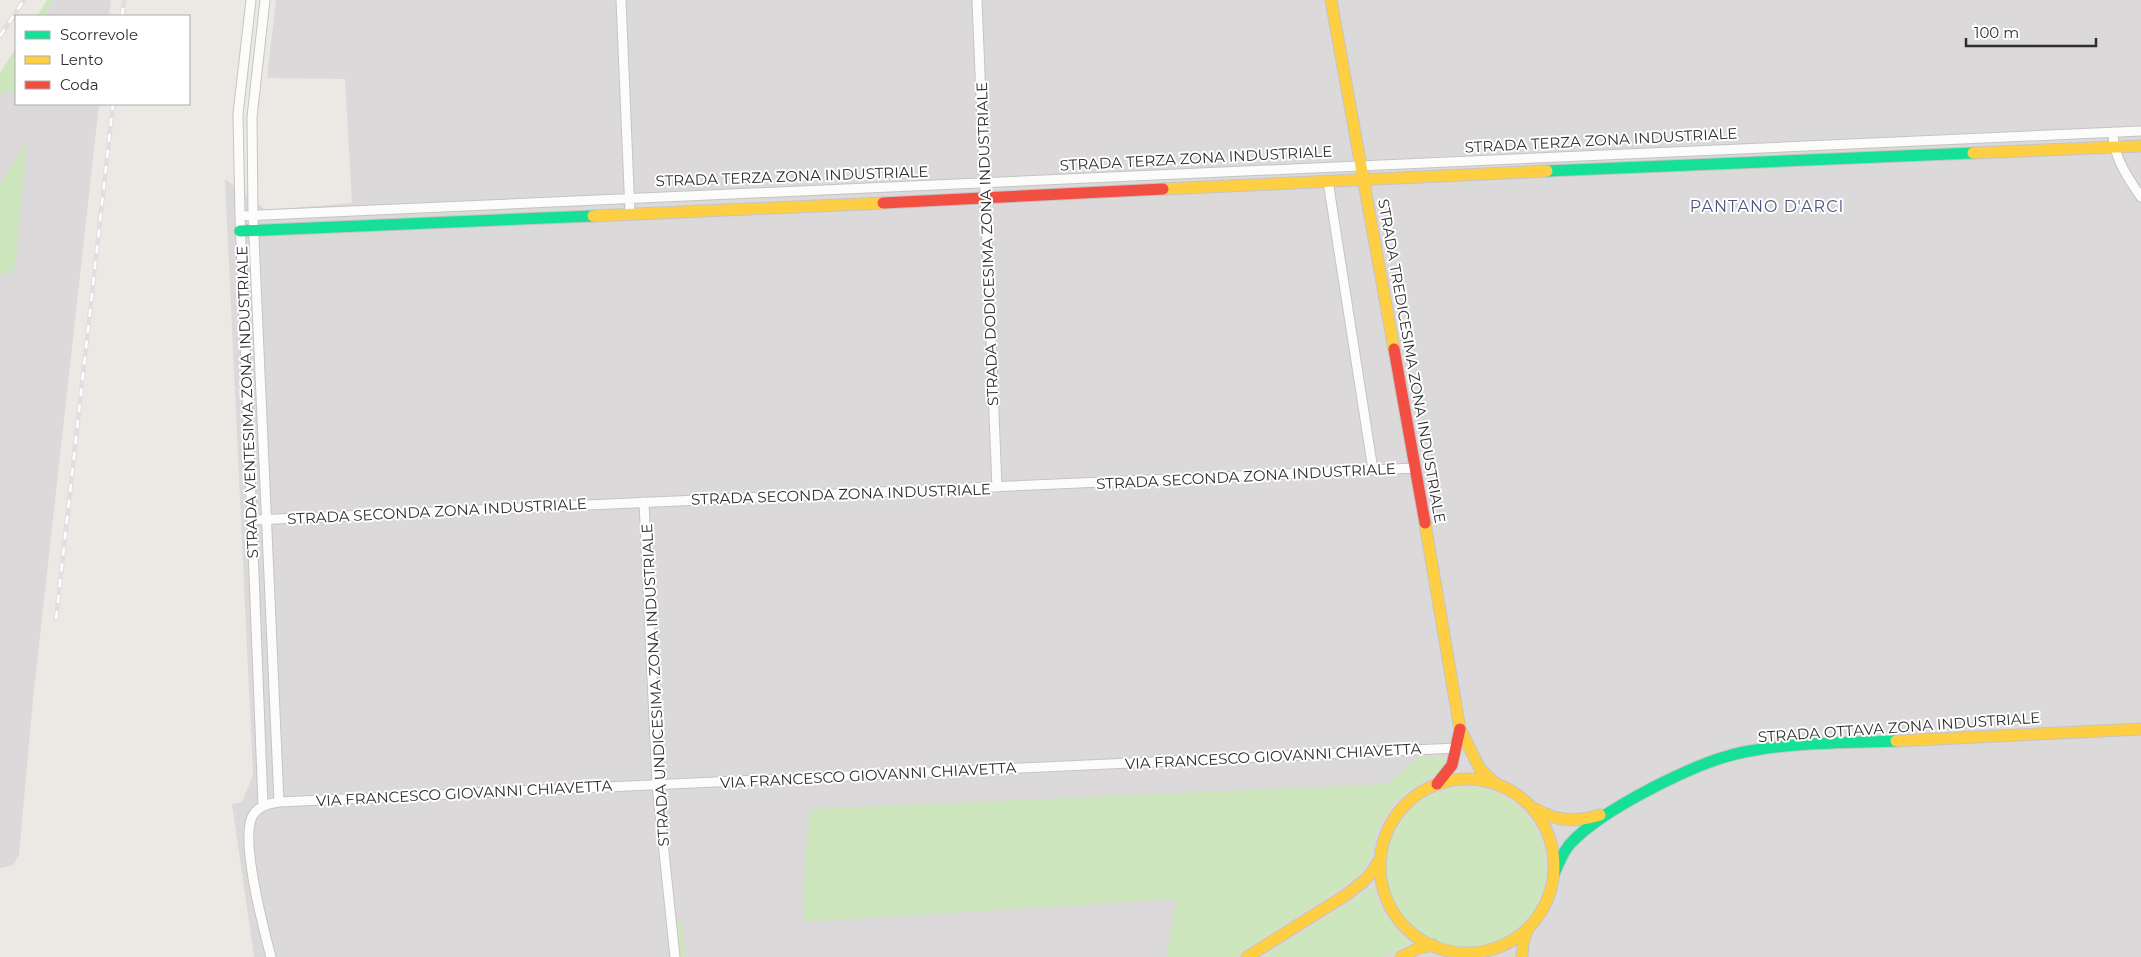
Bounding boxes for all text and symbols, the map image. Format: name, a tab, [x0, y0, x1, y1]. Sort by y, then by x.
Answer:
legend	[15, 15, 190, 105]
scale bar	[1966, 15, 2096, 47]
text: 100 m	[1974, 23, 2019, 42]
text: Scorrevole	[60, 25, 138, 44]
text: Lento	[60, 50, 103, 69]
text: Coda	[60, 75, 99, 94]
street label: STRADA DODICESIMA ZONA INDUSTRIALE	[972, 82, 1002, 406]
street label: STRADA TERZA ZONA INDUSTRIALE	[1464, 123, 1738, 157]
street label: STRADA TERZA ZONA INDUSTRIALE	[1059, 141, 1333, 175]
street label: STRADA TERZA ZONA INDUSTRIALE	[655, 162, 929, 190]
street label: STRADA TREDICESIMA ZONA INDUSTRIALE	[1374, 197, 1450, 525]
district label: PANTANO D'ARCI	[1690, 197, 1844, 216]
street label: STRADA VENTESIMA ZONA INDUSTRIALE	[232, 245, 262, 559]
street label: STRADA SECONDA ZONA INDUSTRIALE	[1096, 459, 1396, 493]
street label: STRADA SECONDA ZONA INDUSTRIALE	[691, 479, 991, 509]
street label: STRADA SECONDA ZONA INDUSTRIALE	[287, 494, 587, 528]
street label: STRADA UNDICESIMA ZONA INDUSTRIALE	[637, 523, 673, 847]
street label: STRADA OTTAVA ZONA INDUSTRIALE	[1757, 708, 2041, 746]
street label: VIA FRANCESCO GIOVANNI CHIAVETTA	[1124, 739, 1422, 773]
street label: VIA FRANCESCO GIOVANNI CHIAVETTA	[719, 758, 1017, 792]
street label: VIA FRANCESCO GIOVANNI CHIAVETTA	[315, 776, 613, 810]

